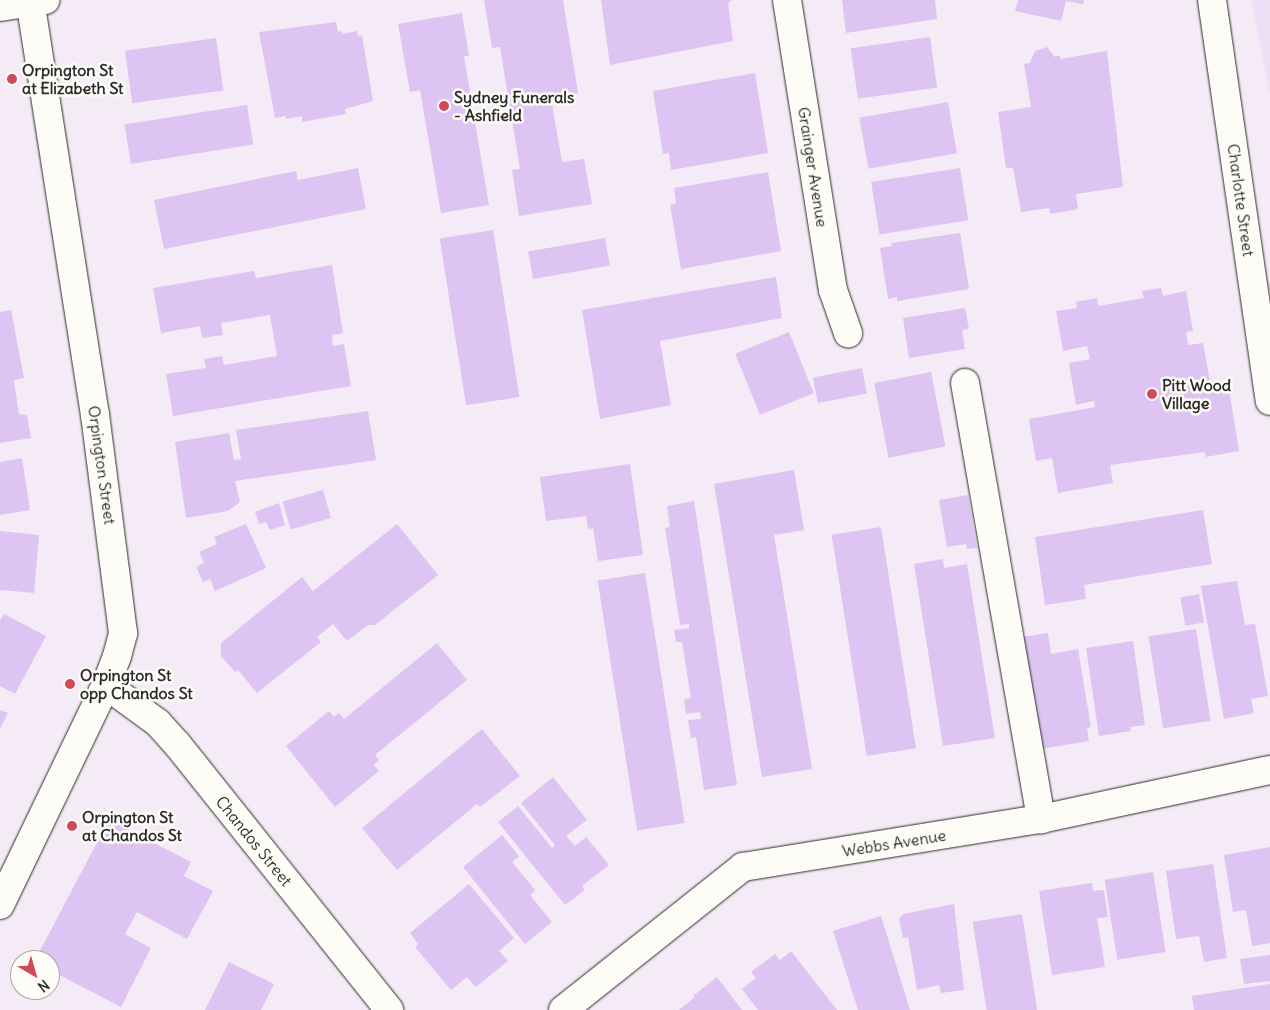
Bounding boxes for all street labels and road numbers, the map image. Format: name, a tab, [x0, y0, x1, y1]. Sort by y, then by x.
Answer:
street label: Grainger Avenue	[794, 106, 832, 228]
street label: Charlotte Street	[1224, 142, 1258, 258]
street label: Orpington Street	[84, 404, 120, 526]
street label: Chandos Street	[212, 792, 296, 890]
street label: Webbs Avenue	[841, 825, 947, 861]

